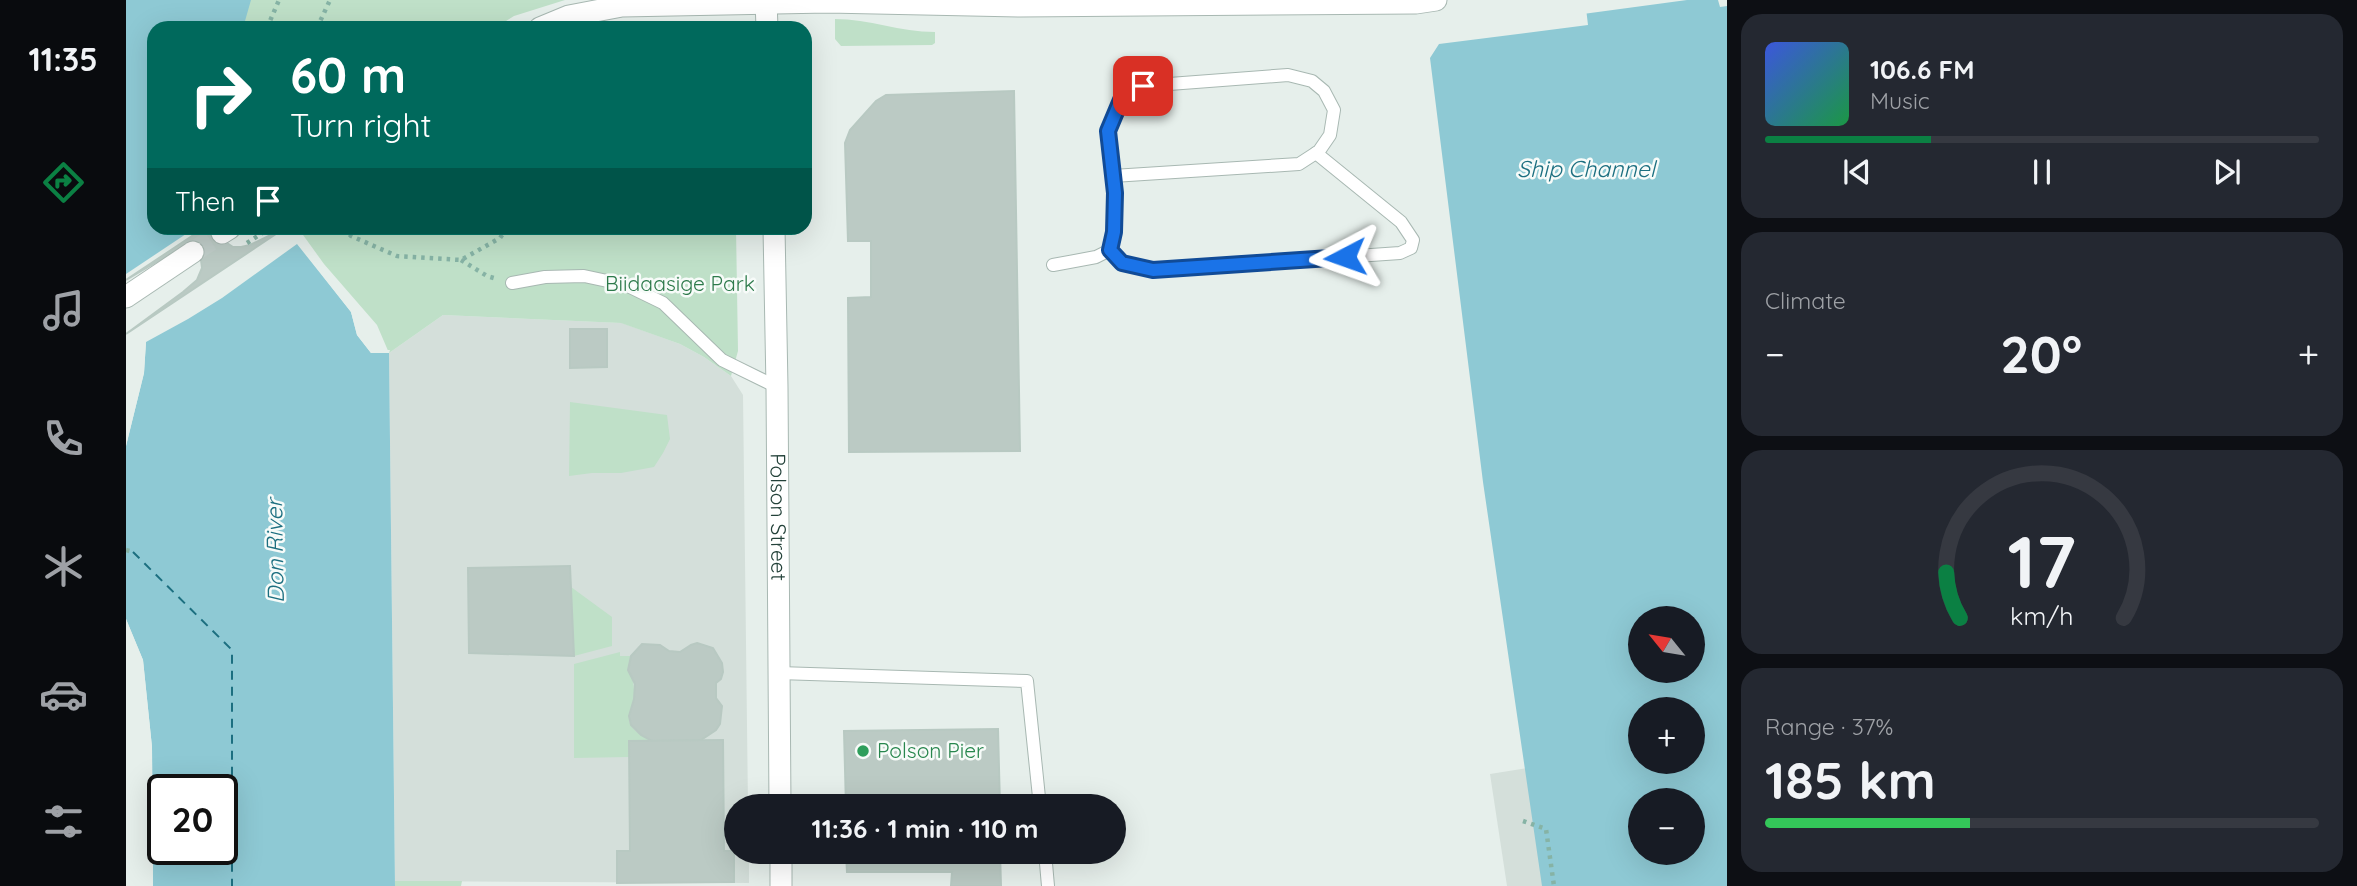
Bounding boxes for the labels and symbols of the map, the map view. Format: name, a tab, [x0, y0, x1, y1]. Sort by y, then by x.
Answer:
pin	[1113, 56, 1173, 116]
water label: Ship Channel	[1517, 154, 1658, 183]
position arrow	[1308, 220, 1382, 294]
park label: Biidaasige Park	[605, 270, 755, 296]
street label: Polson Street	[765, 453, 792, 581]
water label: Don River	[259, 495, 290, 603]
north arrow	[1628, 606, 1704, 682]
place label: Polson Pier	[877, 737, 984, 763]
marker: Polson Pier	[855, 743, 871, 759]
speed limit sign: 20	[147, 774, 238, 865]

